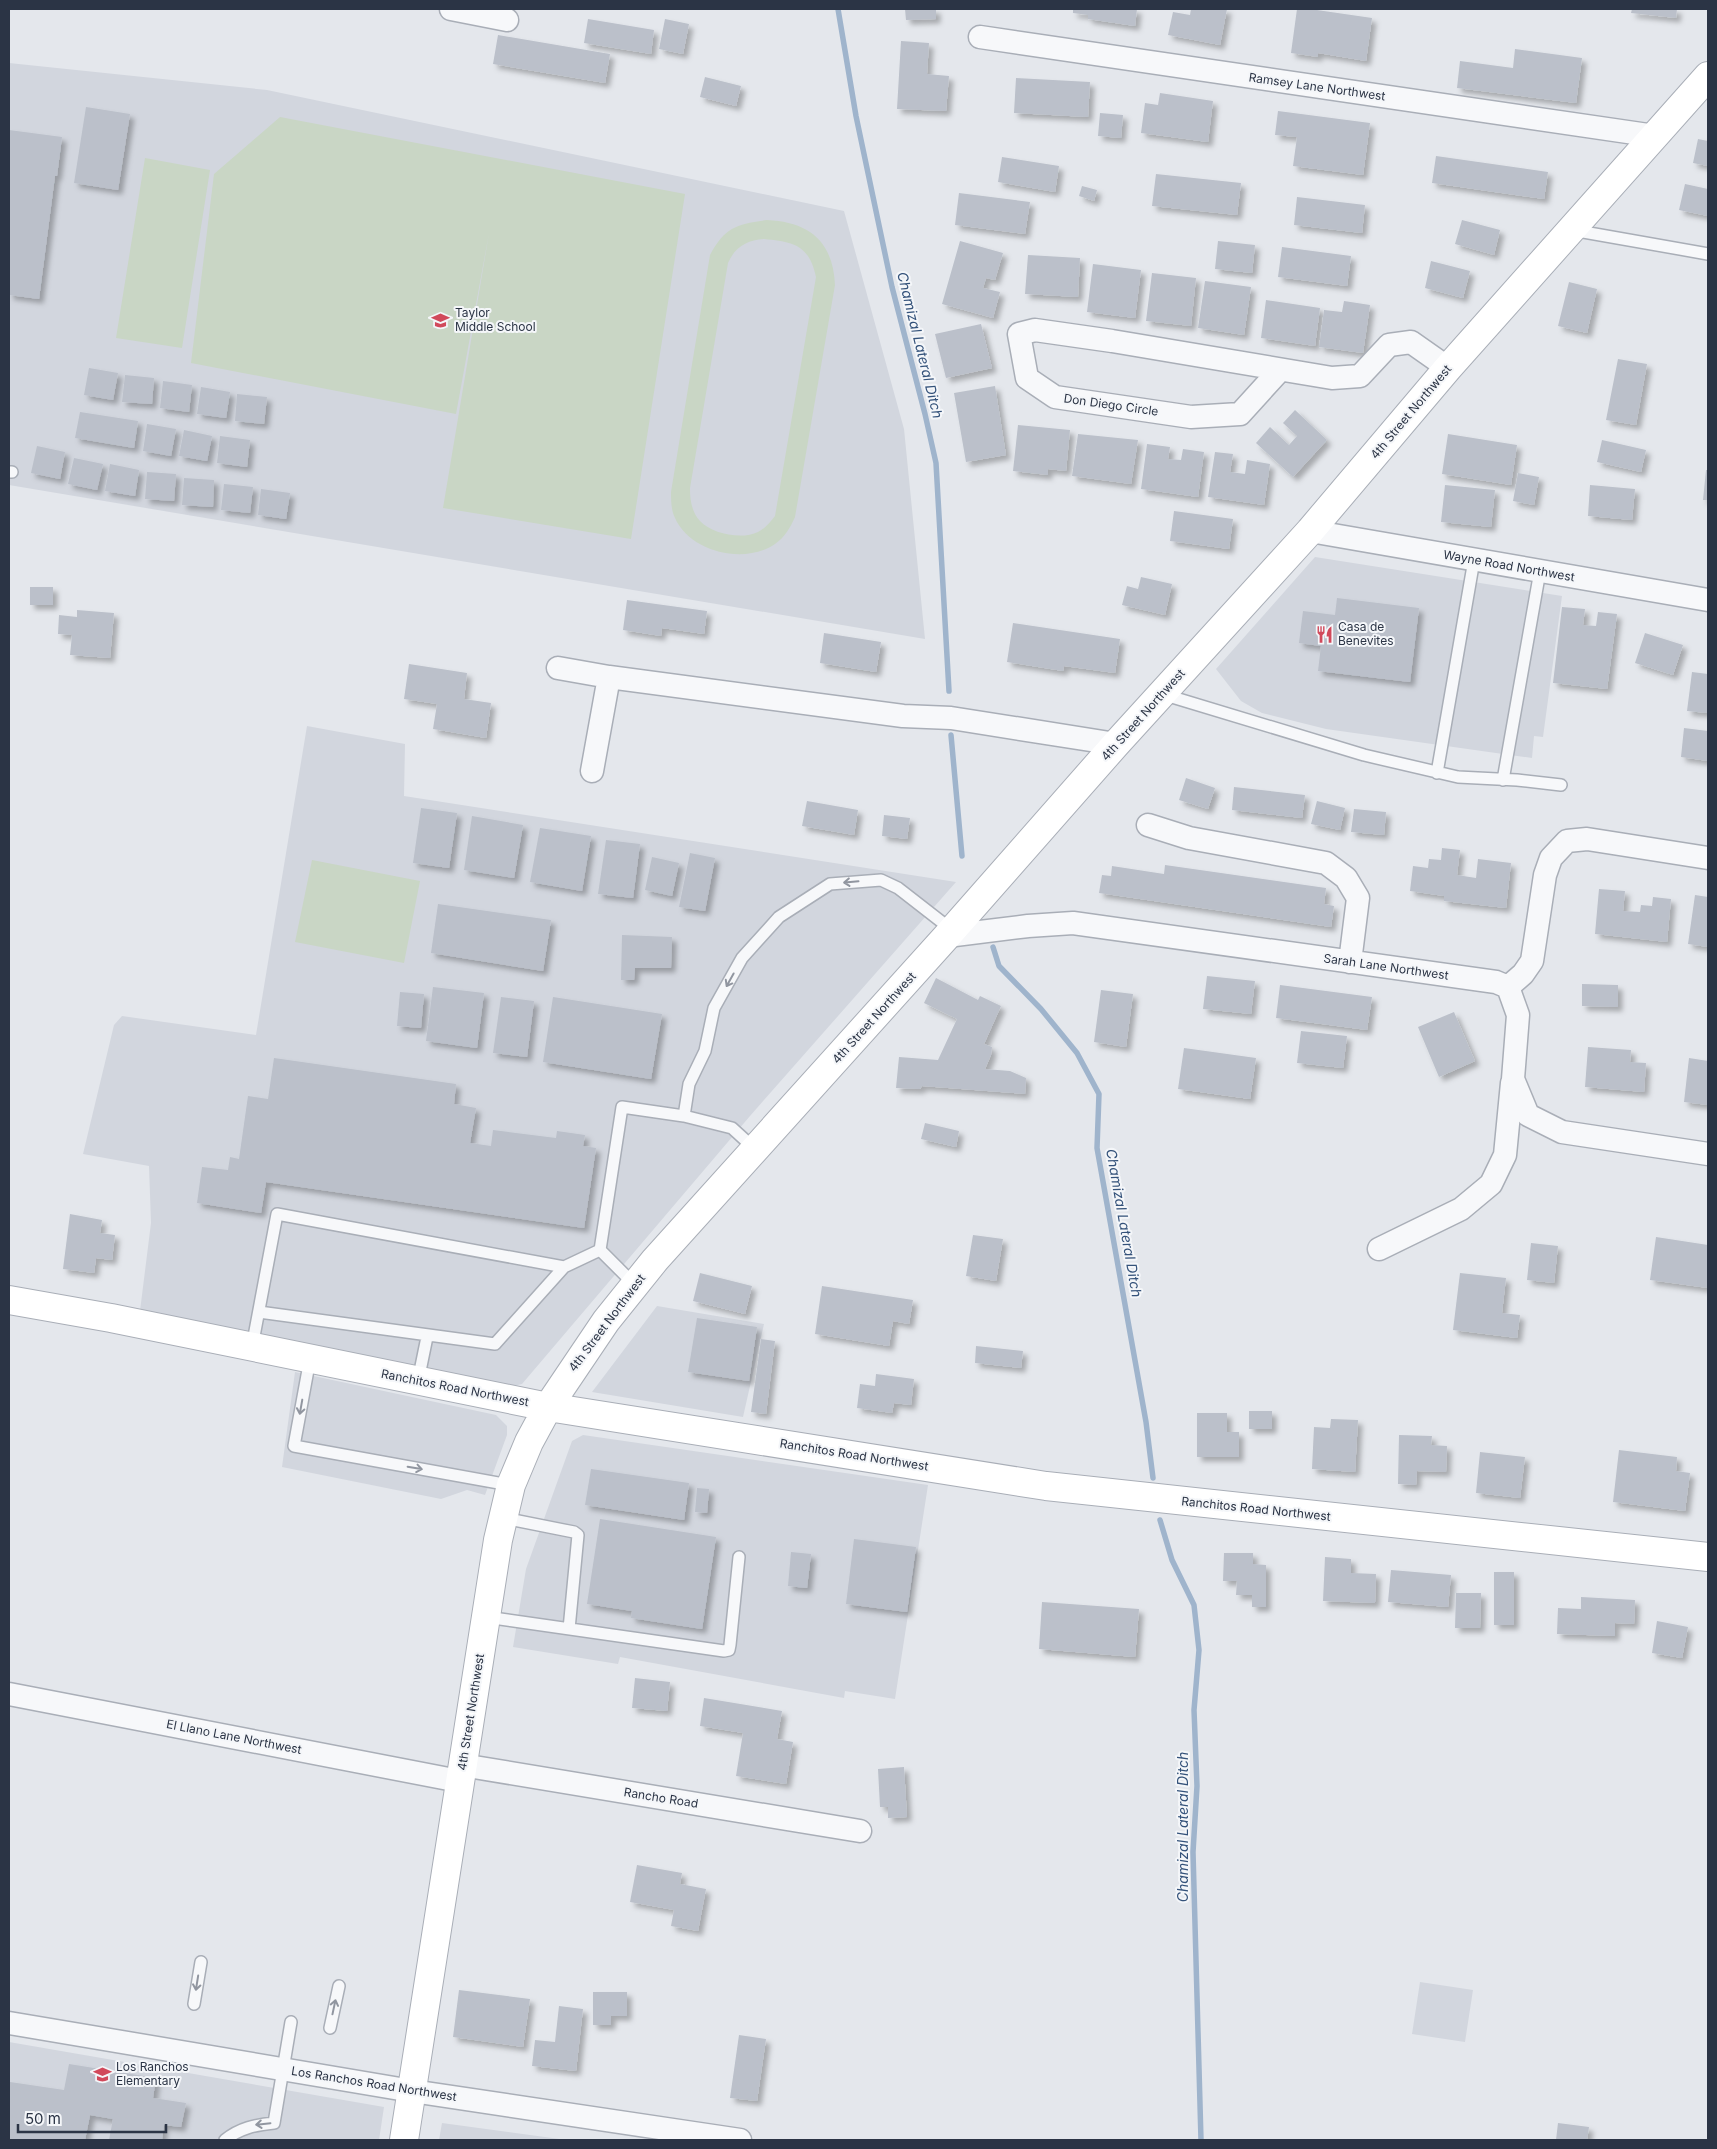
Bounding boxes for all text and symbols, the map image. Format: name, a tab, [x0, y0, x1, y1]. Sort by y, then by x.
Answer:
street label: Ramsey Lane Northwest	[1248, 69, 1386, 104]
water label: Chamizal Lateral Ditch	[894, 270, 947, 420]
place label: Taylor Middle School	[455, 305, 536, 334]
school or university icon: Taylor Middle School	[431, 310, 451, 330]
street label: 4th Street Northwest	[1367, 362, 1454, 462]
street label: Don Diego Circle	[1063, 390, 1159, 419]
street label: Wayne Road Northwest	[1442, 547, 1576, 584]
place label: Casa de Benevites	[1338, 619, 1394, 648]
restaurant icon: Casa de Benevites	[1314, 624, 1334, 644]
street label: 4th Street Northwest	[1098, 666, 1188, 764]
one-way arrow	[844, 878, 860, 887]
street label: Sarah Lane Northwest	[1323, 950, 1450, 983]
street label: 4th Street Northwest	[829, 969, 919, 1067]
one-way arrow	[724, 972, 734, 986]
water label: Chamizal Lateral Ditch	[1103, 1147, 1146, 1298]
street label: 4th Street Northwest	[565, 1271, 648, 1374]
street label: Ranchitos Road Northwest	[380, 1366, 530, 1409]
one-way arrow	[296, 1398, 306, 1414]
street label: Ranchitos Road Northwest	[779, 1435, 929, 1474]
one-way arrow	[407, 1463, 423, 1473]
street label: Ranchitos Road Northwest	[1181, 1493, 1332, 1524]
street label: 4th Street Northwest	[454, 1652, 487, 1771]
street label: El Llano Lane Northwest	[165, 1716, 303, 1757]
water label: Chamizal Lateral Ditch	[1174, 1752, 1191, 1902]
street label: Rancho Road	[623, 1784, 699, 1811]
one-way arrow	[192, 1975, 202, 1991]
one-way arrow	[330, 1999, 339, 2015]
place label: Los Ranchos Elementary	[116, 2059, 189, 2088]
street label: Los Ranchos Road Northwest	[290, 2063, 458, 2104]
school or university icon: Los Ranchos Elementary	[92, 2064, 112, 2084]
scale bar	[18, 2102, 165, 2134]
text: 50 m	[25, 2109, 61, 2128]
one-way arrow	[255, 2119, 271, 2129]

